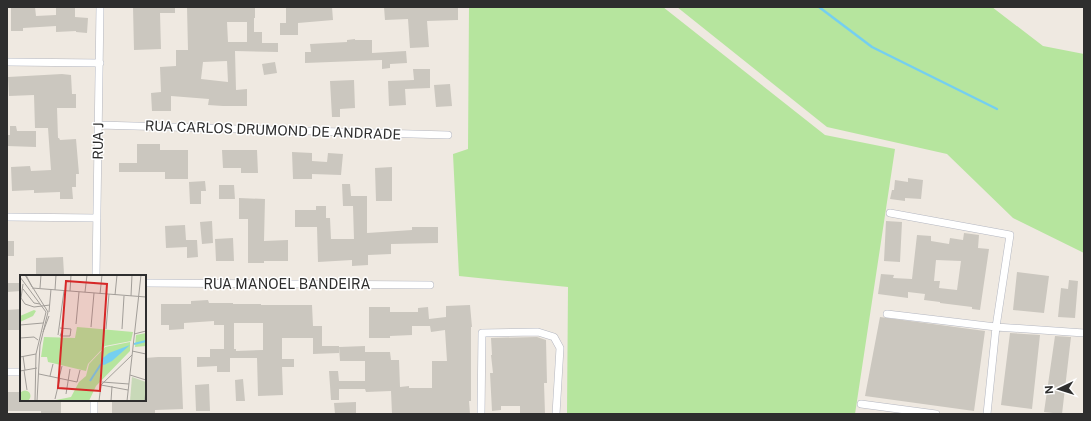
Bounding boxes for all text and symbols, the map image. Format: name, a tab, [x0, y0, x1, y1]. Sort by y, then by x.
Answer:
street label: RUA CARLOS DRUMOND DE ANDRADE	[145, 118, 401, 142]
street label: RUA J	[90, 122, 106, 160]
inset map	[20, 275, 146, 401]
street label: RUA MANOEL BANDEIRA	[203, 276, 371, 292]
north arrow	[1039, 369, 1079, 409]
text: N	[1043, 385, 1055, 394]

